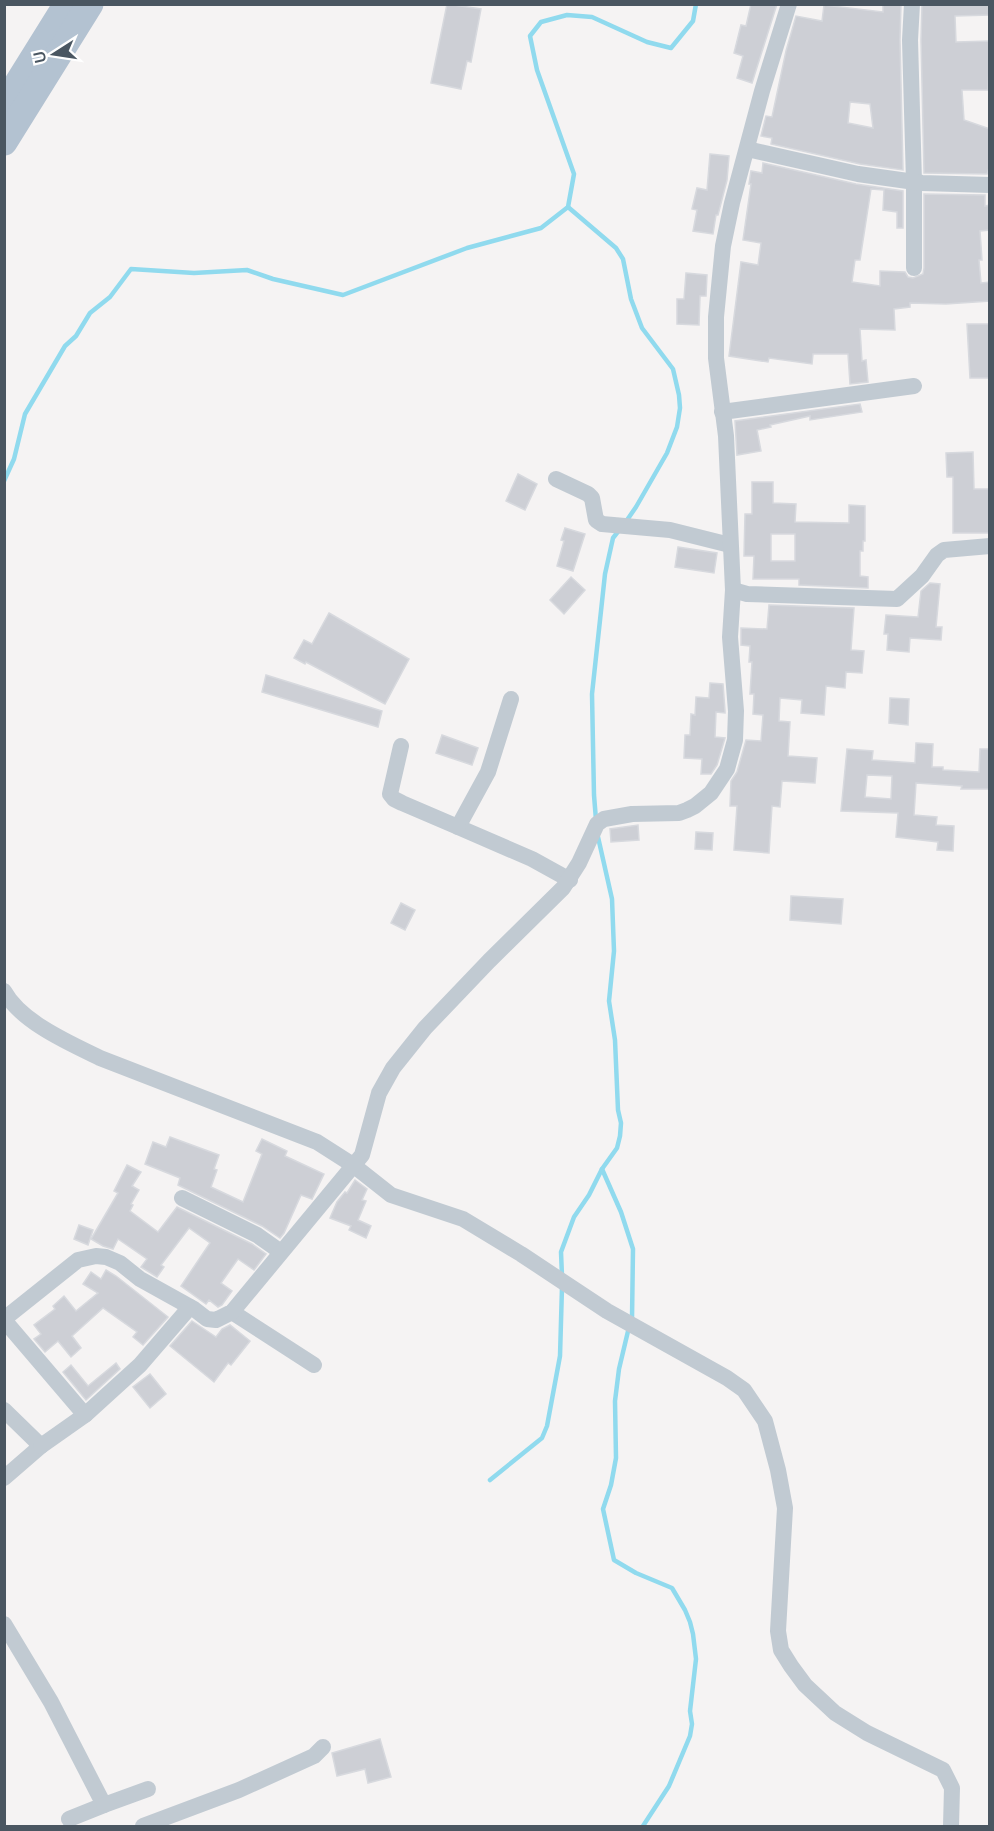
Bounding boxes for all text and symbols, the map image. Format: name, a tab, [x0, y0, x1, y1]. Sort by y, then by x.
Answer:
north arrow	[24, 24, 84, 84]
text: U	[28, 49, 52, 65]

